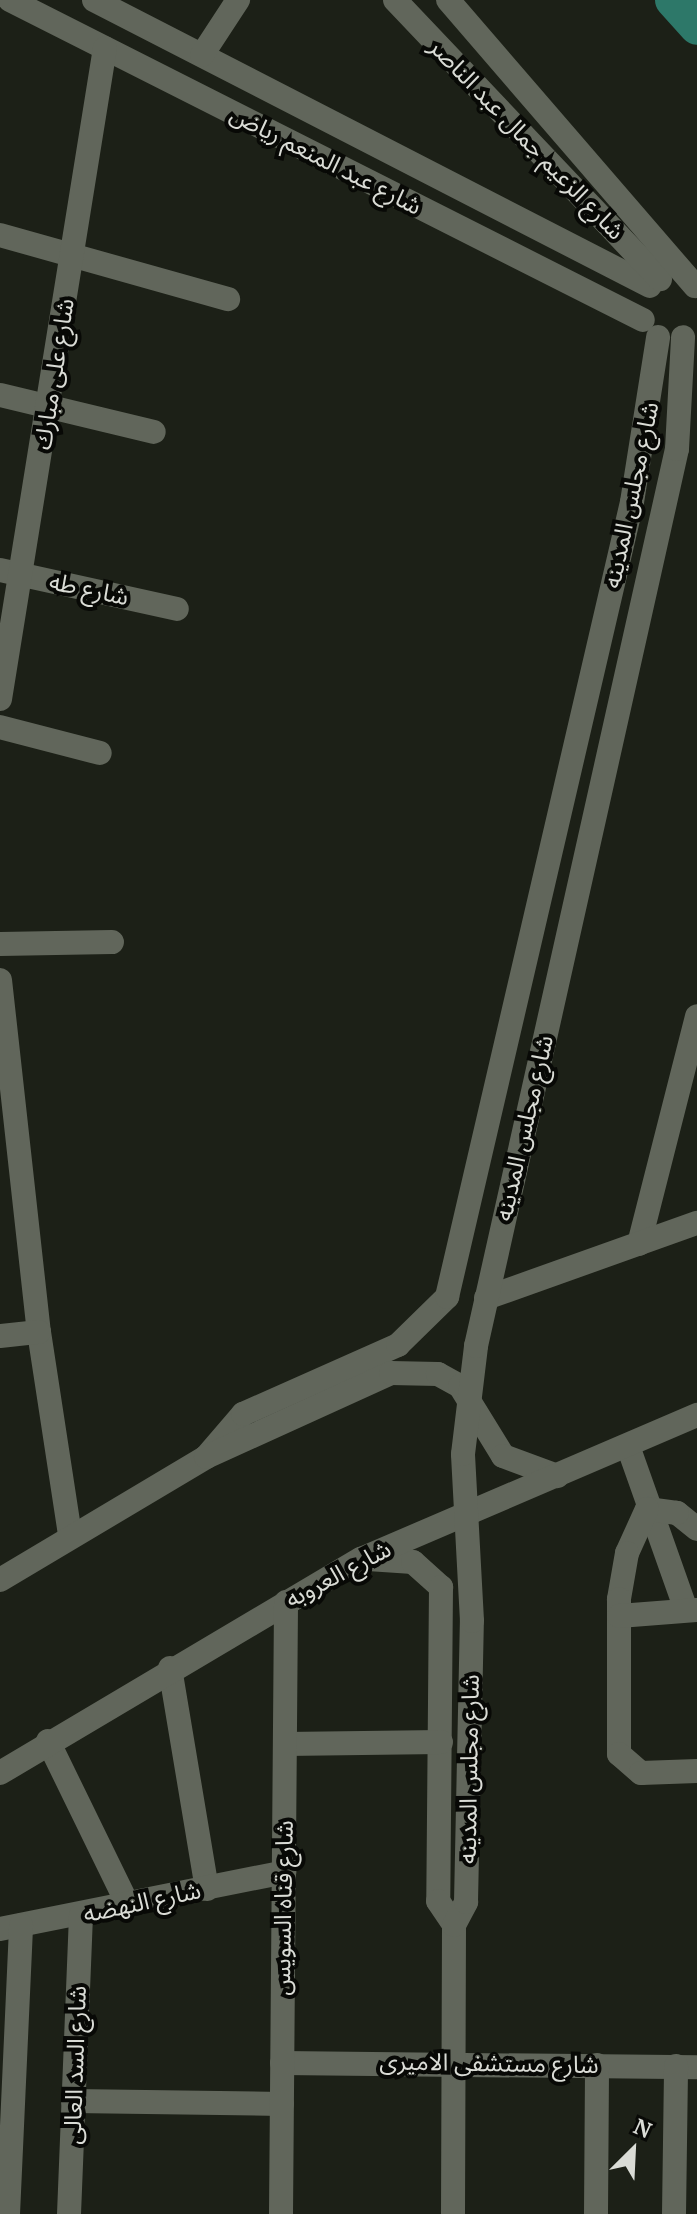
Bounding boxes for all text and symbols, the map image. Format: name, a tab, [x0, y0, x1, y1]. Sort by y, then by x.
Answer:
street label: شارع الزعيم جمال عبد الناصر	[423, 32, 631, 246]
street label: شارع عبد المنعم رياض	[225, 99, 427, 221]
street label: شارع على مبارك	[28, 296, 80, 452]
street label: شارع مجلس المدينه	[597, 399, 665, 591]
street label: شارع طه	[47, 567, 131, 611]
street label: شارع مجلس المدينه	[489, 1032, 559, 1224]
street label: شارع العروبه	[280, 1534, 396, 1614]
street label: شارع مجلس المدينه	[453, 1674, 485, 1864]
street label: شارع قناه السويس	[267, 1820, 299, 1996]
street label: شارع النهضه	[81, 1876, 203, 1928]
street label: شارع السد العالى	[58, 1985, 92, 2145]
street label: شارع مستشفى الاميرى	[379, 2047, 599, 2079]
north arrow	[593, 2110, 673, 2190]
text: N	[629, 2111, 656, 2144]

